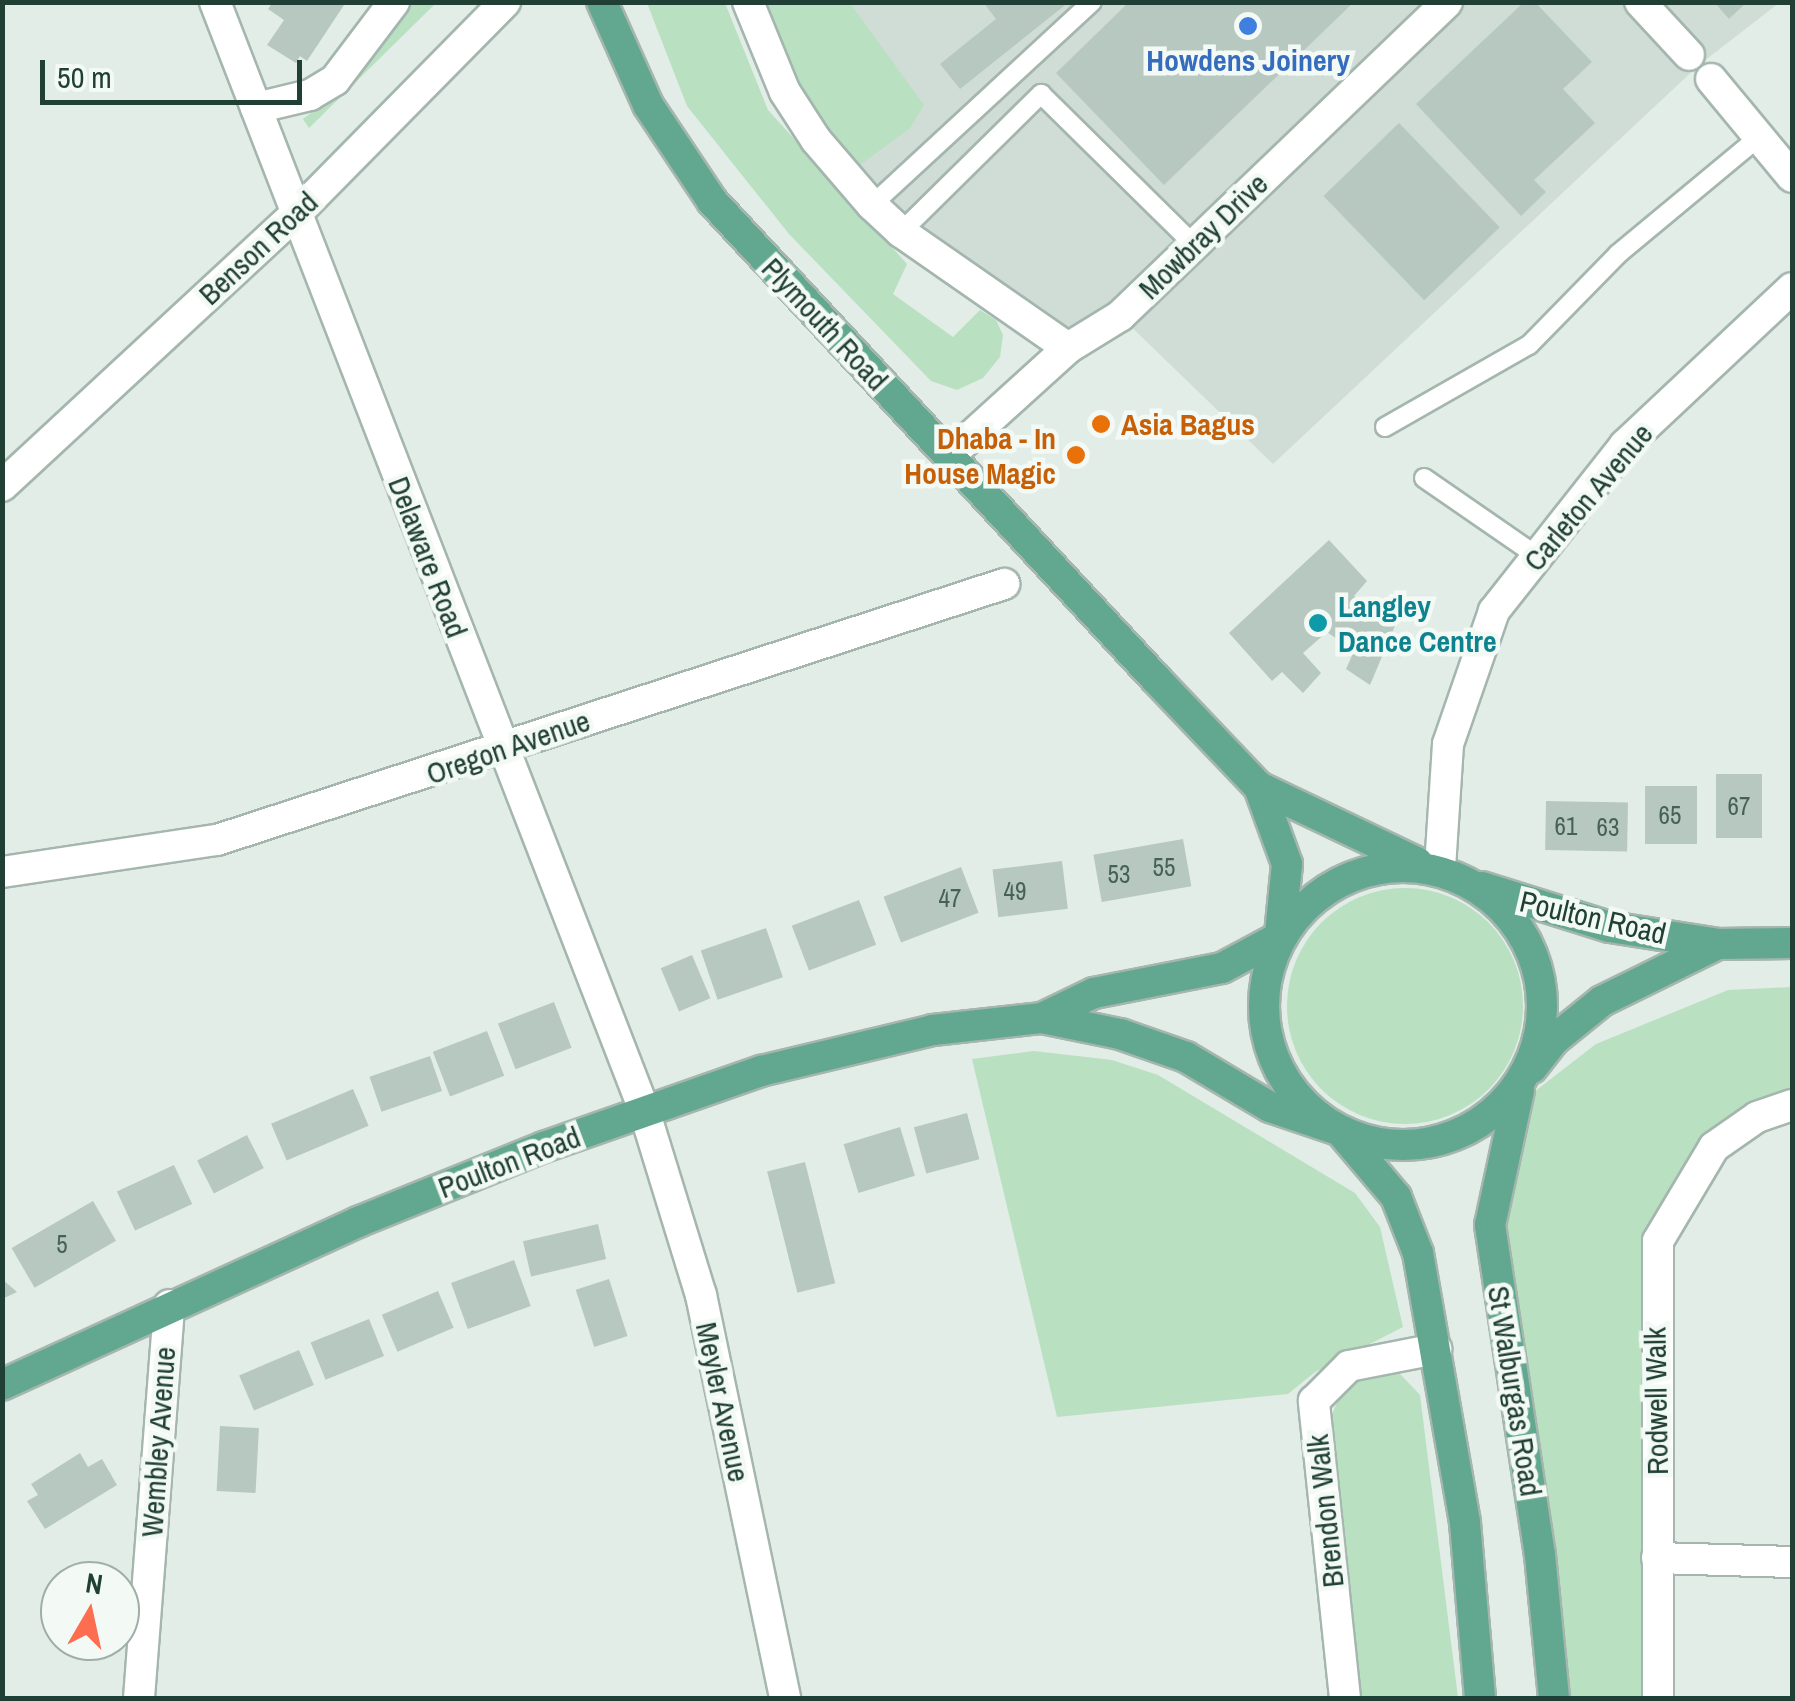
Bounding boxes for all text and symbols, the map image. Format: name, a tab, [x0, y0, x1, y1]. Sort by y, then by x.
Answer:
marker: Howdens Joinery	[1237, 15, 1259, 37]
scale bar	[45, 40, 308, 102]
place label: Howdens Joinery	[1146, 42, 1350, 78]
text: 50 m	[57, 57, 112, 97]
street label: Mowbray Drive	[1131, 166, 1275, 306]
street label: Benson Road	[191, 184, 325, 312]
street label: Plymouth Road	[754, 250, 896, 398]
place label: Asia Bagus	[1121, 406, 1255, 442]
marker: Asia Bagus	[1090, 413, 1112, 435]
street label: Carleton Avenue	[1515, 415, 1661, 579]
place label: Dhaba - In House Magic	[904, 420, 1056, 490]
marker: Dhaba - In House Magic	[1065, 444, 1087, 466]
street label: Delaware Road	[381, 471, 475, 643]
place label: Langley Dance Centre	[1338, 588, 1497, 658]
marker: Langley Dance Centre	[1307, 612, 1329, 634]
street label: Oregon Avenue	[421, 702, 595, 792]
house number: 67	[1728, 791, 1750, 821]
house number: 65	[1659, 800, 1681, 830]
house number: 61	[1555, 811, 1577, 841]
house number: 63	[1597, 812, 1619, 842]
house number: 55	[1153, 852, 1175, 882]
house number: 53	[1108, 859, 1130, 889]
house number: 49	[1004, 876, 1026, 906]
house number: 47	[939, 883, 961, 913]
street label: Poulton Road	[1516, 883, 1670, 951]
street label: Poulton Road	[433, 1118, 585, 1206]
house number: 5	[56, 1229, 68, 1259]
street label: St Walburgas Road	[1481, 1283, 1549, 1499]
street label: Meyler Avenue	[688, 1318, 758, 1486]
street label: Rodwell Walk	[1637, 1327, 1675, 1475]
street label: Wembley Avenue	[133, 1345, 183, 1539]
street label: Brendon Walk	[1299, 1433, 1351, 1589]
north arrow	[40, 1561, 140, 1661]
text: N	[83, 1563, 106, 1603]

